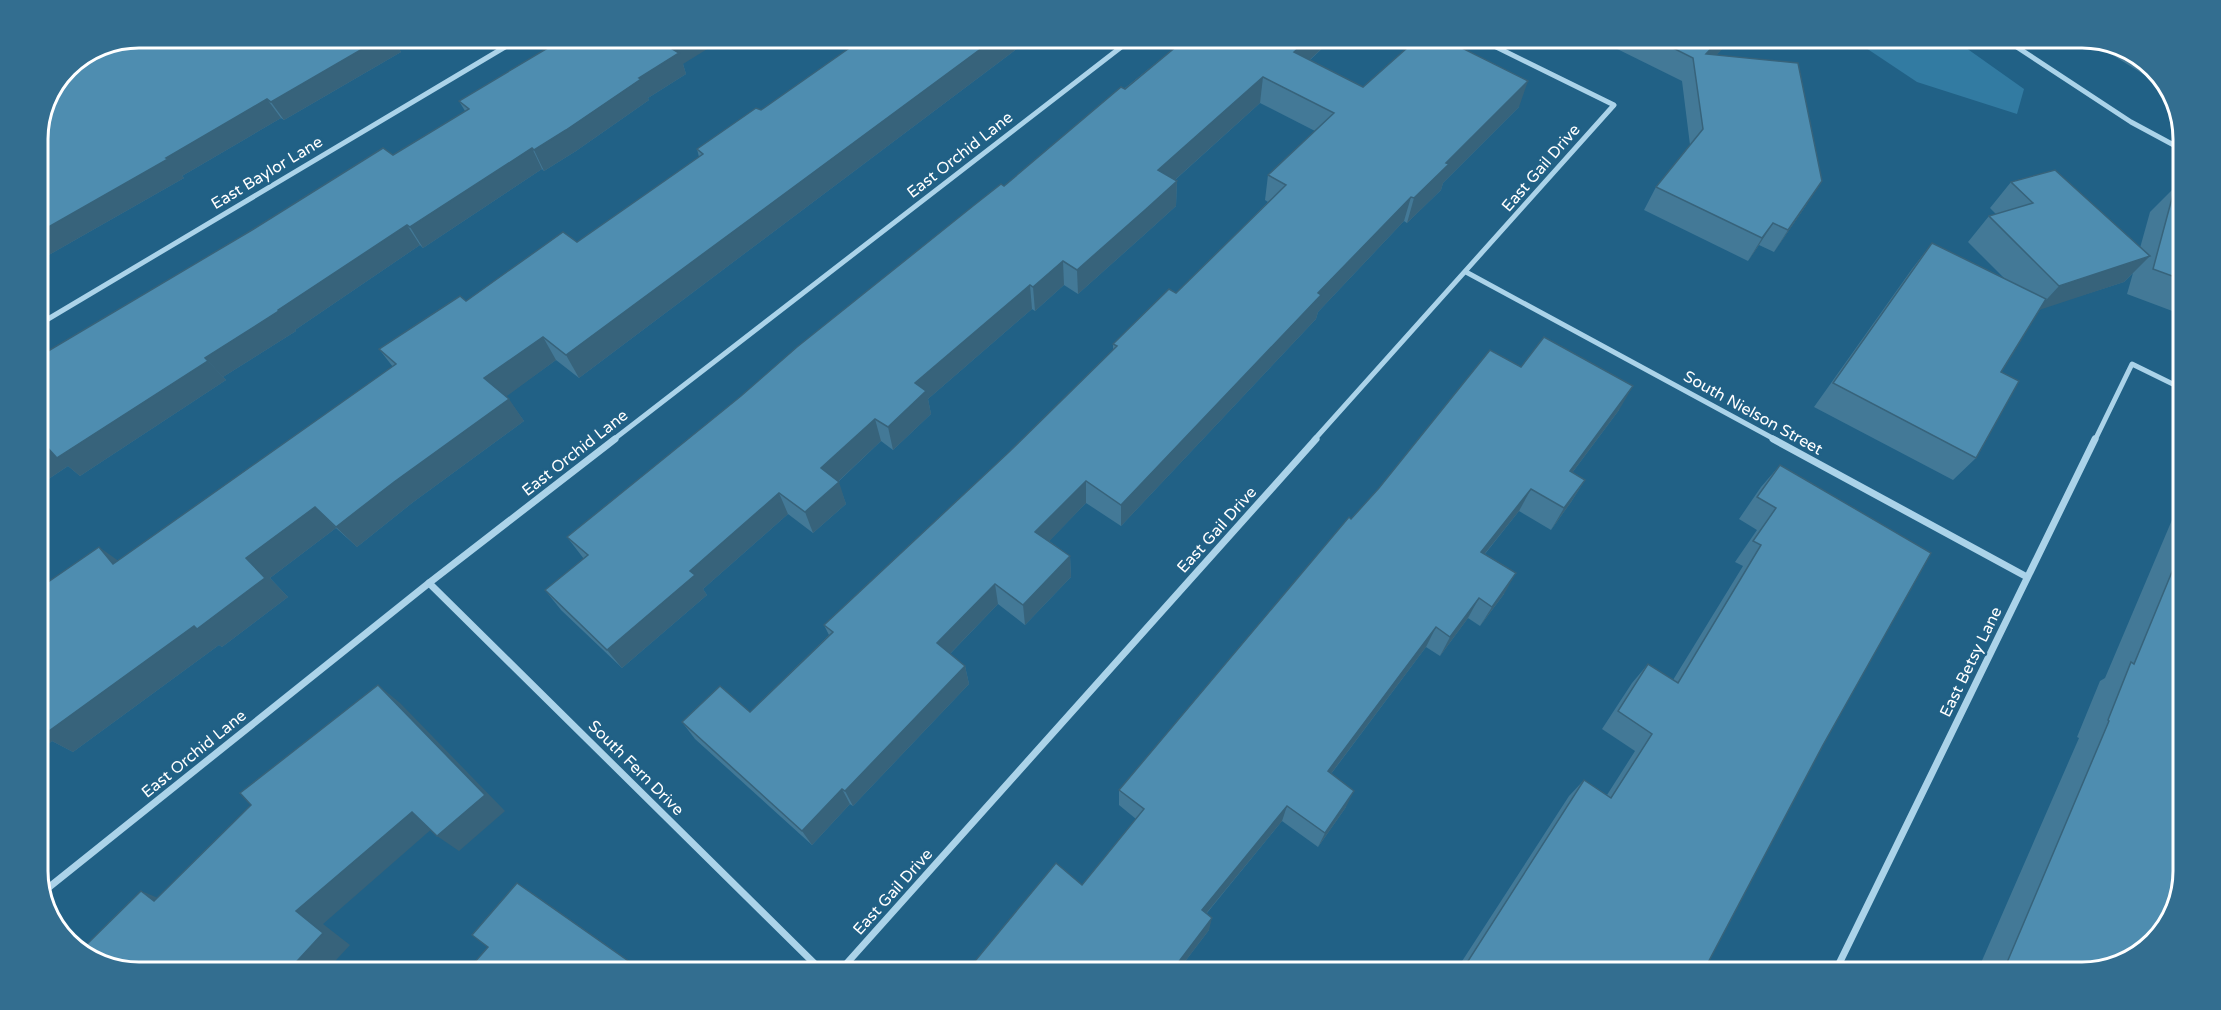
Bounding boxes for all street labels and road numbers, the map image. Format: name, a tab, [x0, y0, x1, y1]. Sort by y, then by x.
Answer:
street label: East Orchid Lane	[903, 107, 1017, 203]
street label: East Gail Drive	[1497, 120, 1585, 216]
street label: East Baylor Lane	[208, 132, 326, 214]
street label: South Nielson Street	[1680, 366, 1826, 460]
street label: East Orchid Lane	[518, 405, 632, 501]
street label: East Gail Drive	[1173, 483, 1261, 577]
street label: East Betsy Lane	[1936, 603, 2006, 721]
street label: East Orchid Lane	[137, 706, 251, 802]
street label: South Fern Drive	[584, 716, 688, 820]
street label: East Gail Drive	[849, 845, 937, 939]

